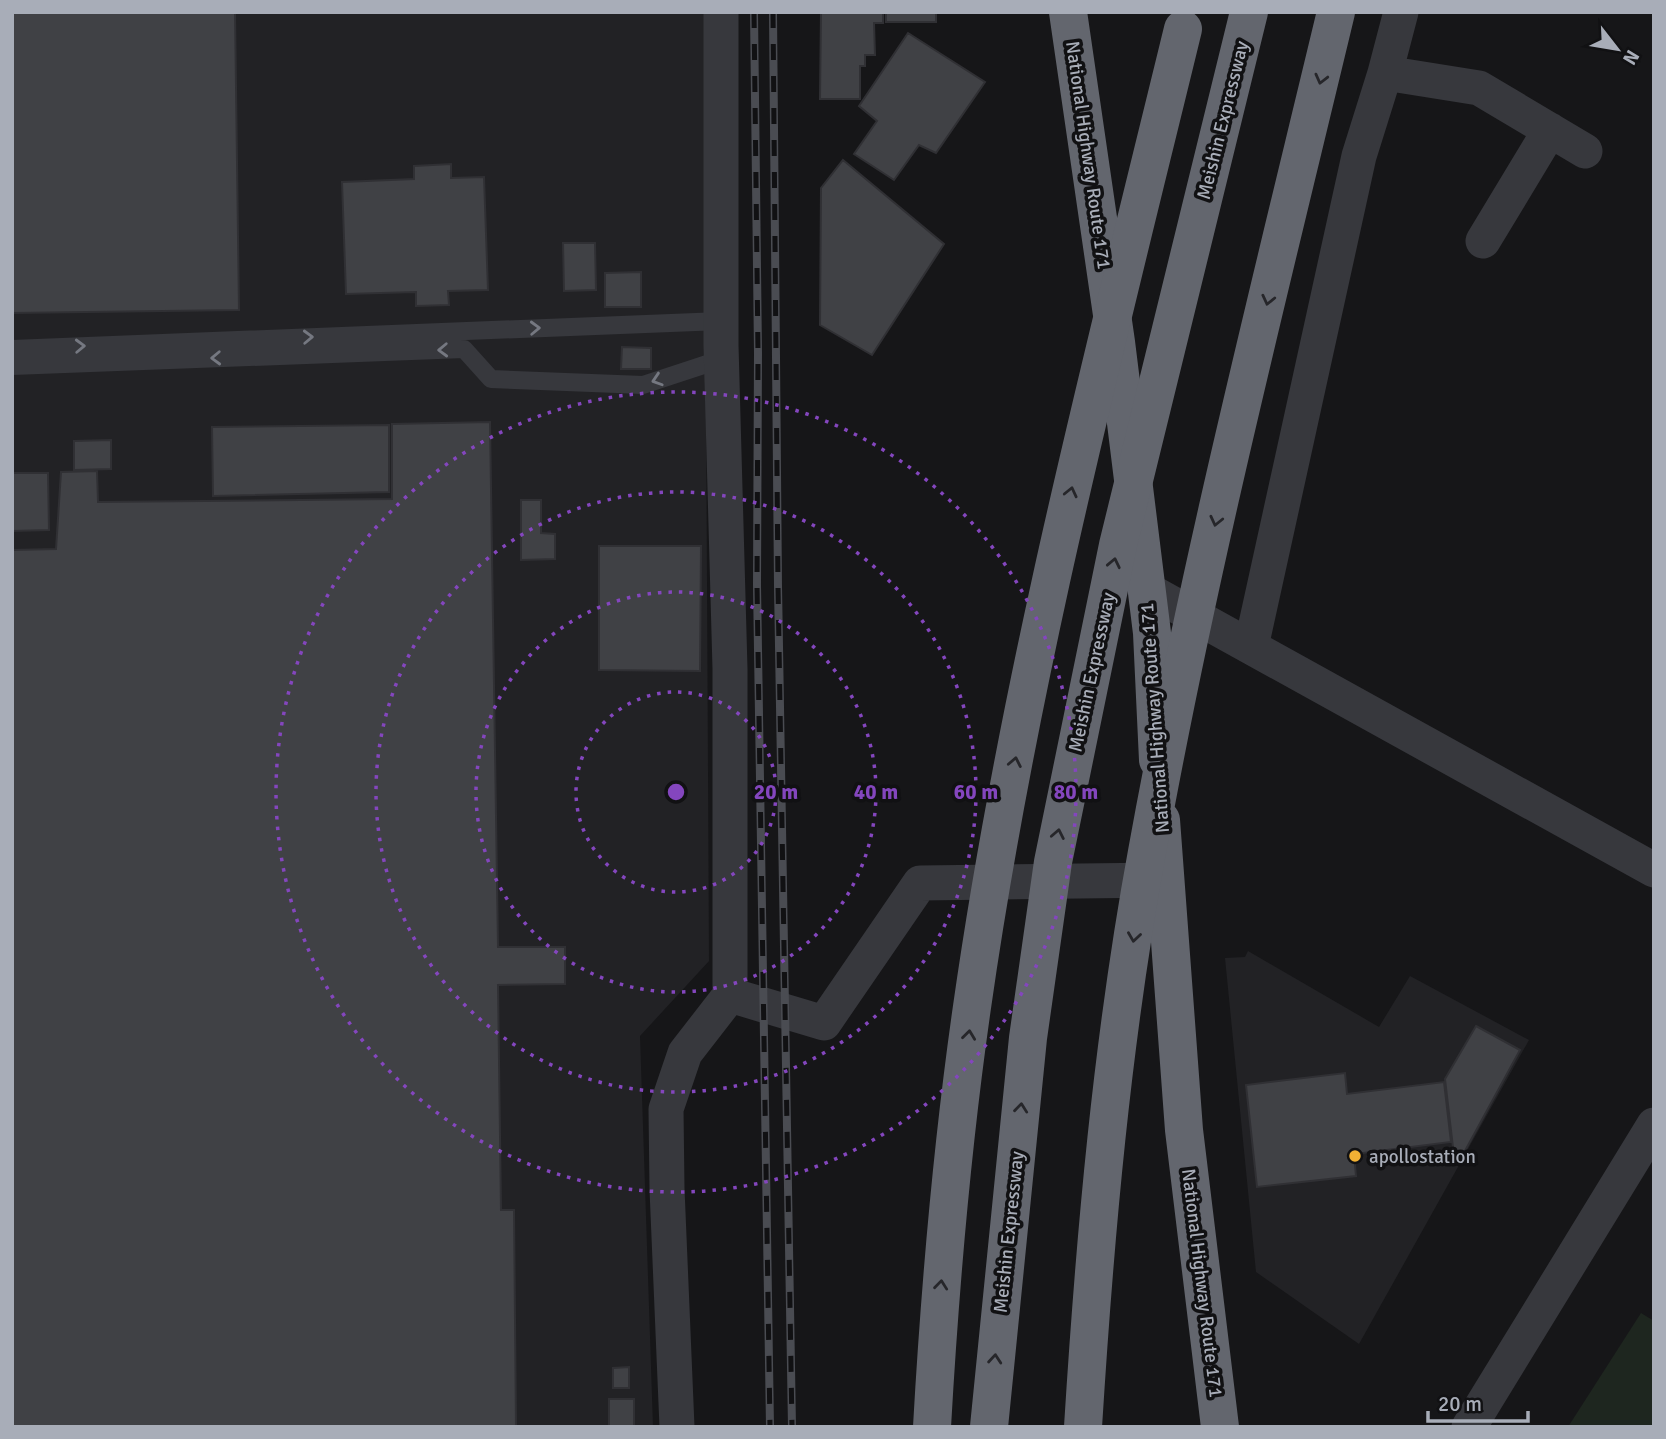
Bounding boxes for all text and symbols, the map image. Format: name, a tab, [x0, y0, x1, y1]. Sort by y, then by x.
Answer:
north arrow	[1582, 14, 1652, 84]
street label: Meishin Expressway	[1192, 38, 1254, 202]
street label: National Highway Route 171	[1060, 39, 1116, 271]
text: N	[1617, 45, 1644, 69]
one-way arrow	[1314, 73, 1329, 85]
one-way arrow	[1262, 294, 1276, 306]
one-way arrow	[530, 321, 541, 336]
one-way arrow	[303, 330, 314, 345]
one-way arrow	[75, 338, 86, 353]
one-way arrow	[437, 342, 448, 357]
one-way arrow	[210, 351, 221, 366]
one-way arrow	[651, 372, 663, 387]
one-way arrow	[1063, 486, 1077, 498]
one-way arrow	[1210, 515, 1224, 527]
one-way arrow	[1106, 557, 1120, 569]
street label: Meishin Expressway	[1063, 590, 1121, 754]
street label: National Highway Route 171	[1135, 602, 1175, 834]
one-way arrow	[1006, 756, 1021, 768]
text: 20 m	[754, 779, 798, 805]
text: 40 m	[854, 779, 898, 805]
text: 60 m	[954, 779, 998, 805]
text: 80 m	[1054, 779, 1098, 805]
centre of rings	[664, 780, 688, 804]
one-way arrow	[1050, 828, 1065, 840]
one-way arrow	[1127, 931, 1142, 943]
one-way arrow	[961, 1029, 976, 1041]
one-way arrow	[1013, 1102, 1028, 1114]
place label: apollostation	[1369, 1145, 1476, 1169]
marker: apollostation	[1347, 1148, 1363, 1164]
street label: Meishin Expressway	[989, 1150, 1029, 1314]
street label: National Highway Route 171	[1176, 1167, 1228, 1399]
one-way arrow	[933, 1279, 948, 1291]
one-way arrow	[987, 1353, 1002, 1364]
scale bar	[1428, 1380, 1528, 1424]
text: 20 m	[1438, 1391, 1482, 1417]

